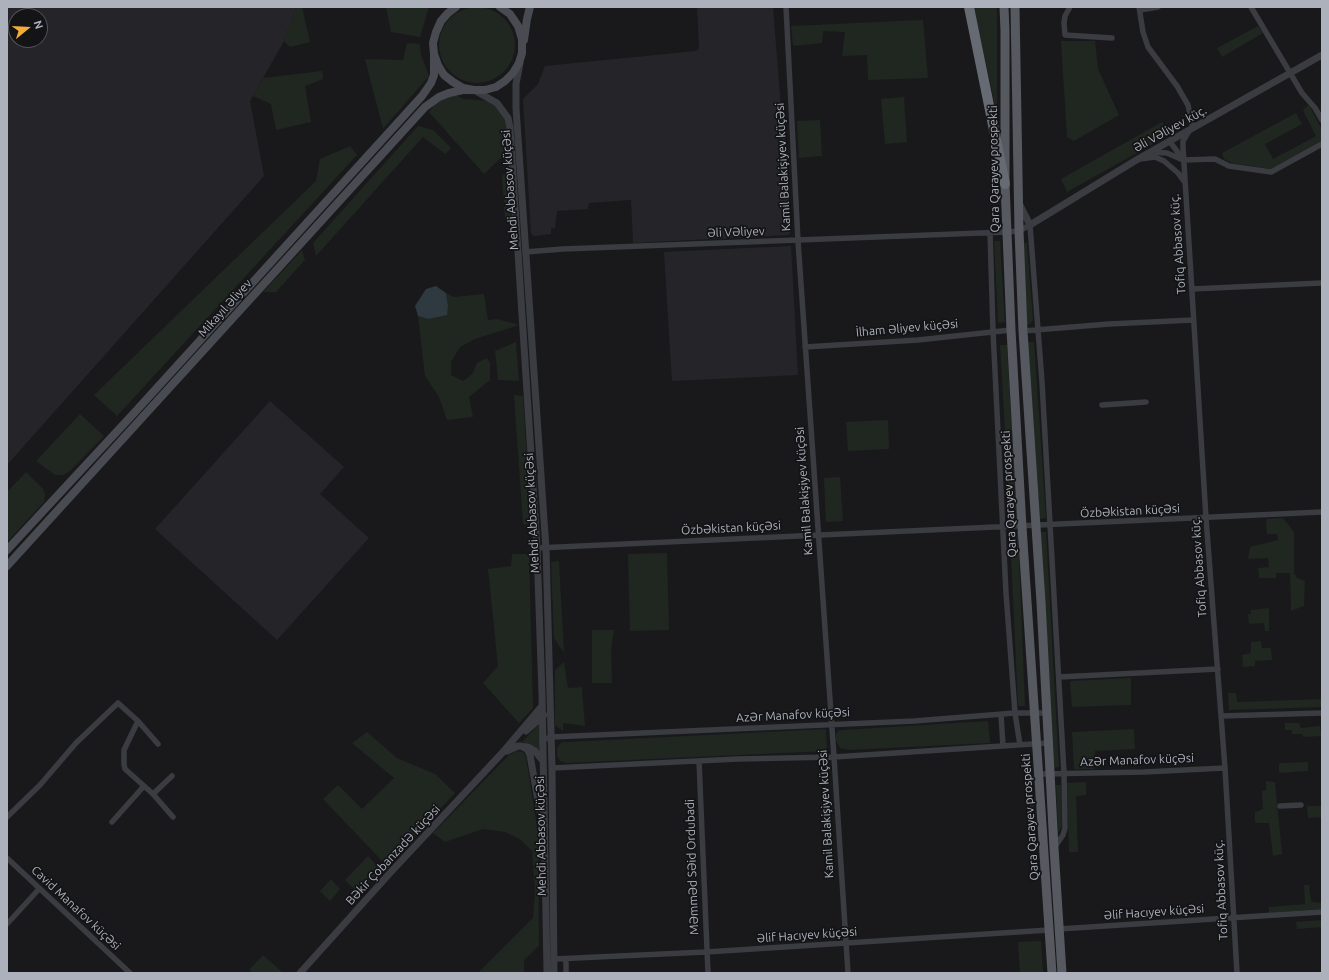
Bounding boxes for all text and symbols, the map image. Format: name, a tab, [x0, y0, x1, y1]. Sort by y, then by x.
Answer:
north arrow	[8, 8, 48, 48]
text: N	[31, 19, 45, 30]
street label: Kamil Balakişiyev küçəsi	[772, 102, 794, 232]
street label: Əli Vəliyev küç.	[1131, 103, 1209, 155]
street label: Qara Qarayev prospekti	[986, 105, 1002, 233]
street label: Mehdi Abbasov küçəsi	[499, 129, 521, 251]
street label: Tofiq Abbasov küç.	[1167, 193, 1189, 295]
street label: Əli Vəliyev	[707, 224, 765, 240]
street label: Mikayıl Əliyev	[195, 276, 255, 340]
street label: İlham Əliyev küçəsi	[855, 316, 959, 340]
street label: Kamil Balakişiyev küçəsi	[792, 426, 816, 556]
street label: Qara Qarayev prospekti	[998, 430, 1020, 558]
street label: Mehdi Abbasov küçəsi	[522, 453, 542, 573]
street label: Özbəkistan küçəsi	[1080, 501, 1180, 521]
street label: Tofiq Abbasov küç.	[1188, 516, 1210, 618]
street label: Özbəkistan küçəsi	[681, 518, 781, 538]
street label: Azər Manafov küçəsi	[736, 705, 850, 725]
street label: Kamil Balakişiyev küçəsi	[815, 749, 837, 879]
street label: Azər Manafov küçəsi	[1080, 751, 1194, 769]
street label: Qara Qarayev prospekti	[1018, 753, 1042, 881]
street label: Mehdi Abbasov küçəsi	[533, 776, 549, 896]
street label: Məmməd Səid Ordubadi	[682, 799, 702, 935]
street label: Bəkir Çobanzadə küçəsi	[343, 802, 443, 908]
street label: Tofiq Abbasov küç.	[1211, 839, 1231, 941]
street label: Cavid Manafov küçəsi	[28, 863, 124, 953]
street label: Əlif Hacıyev küçəsi	[1103, 901, 1205, 923]
street label: Əlif Hacıyev küçəsi	[756, 924, 858, 946]

